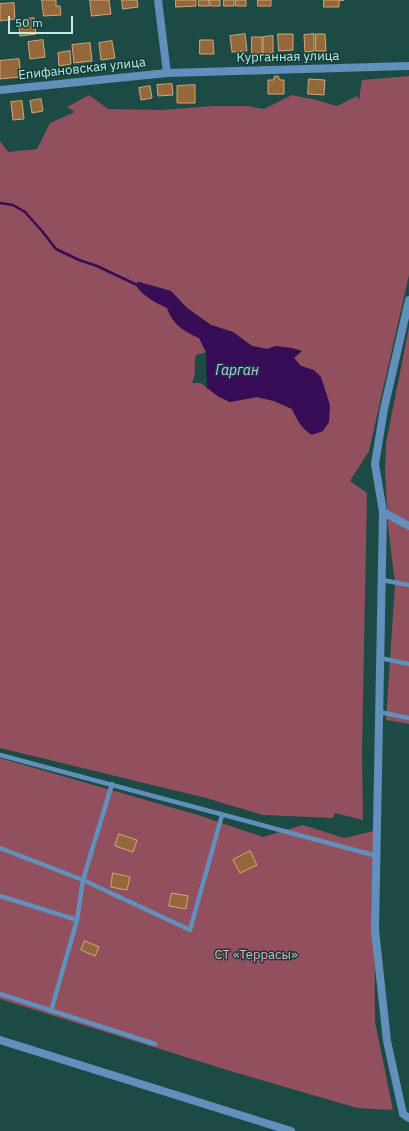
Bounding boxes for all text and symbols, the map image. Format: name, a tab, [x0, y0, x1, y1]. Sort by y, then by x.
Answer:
scale bar	[10, 8, 75, 34]
text: 50 m	[15, 15, 43, 30]
street label: Курганная улица	[236, 48, 340, 66]
street label: Епифановская улица	[17, 55, 147, 83]
water label: Гарган	[215, 363, 259, 379]
park label: СТ «Террасы»	[214, 947, 298, 963]

